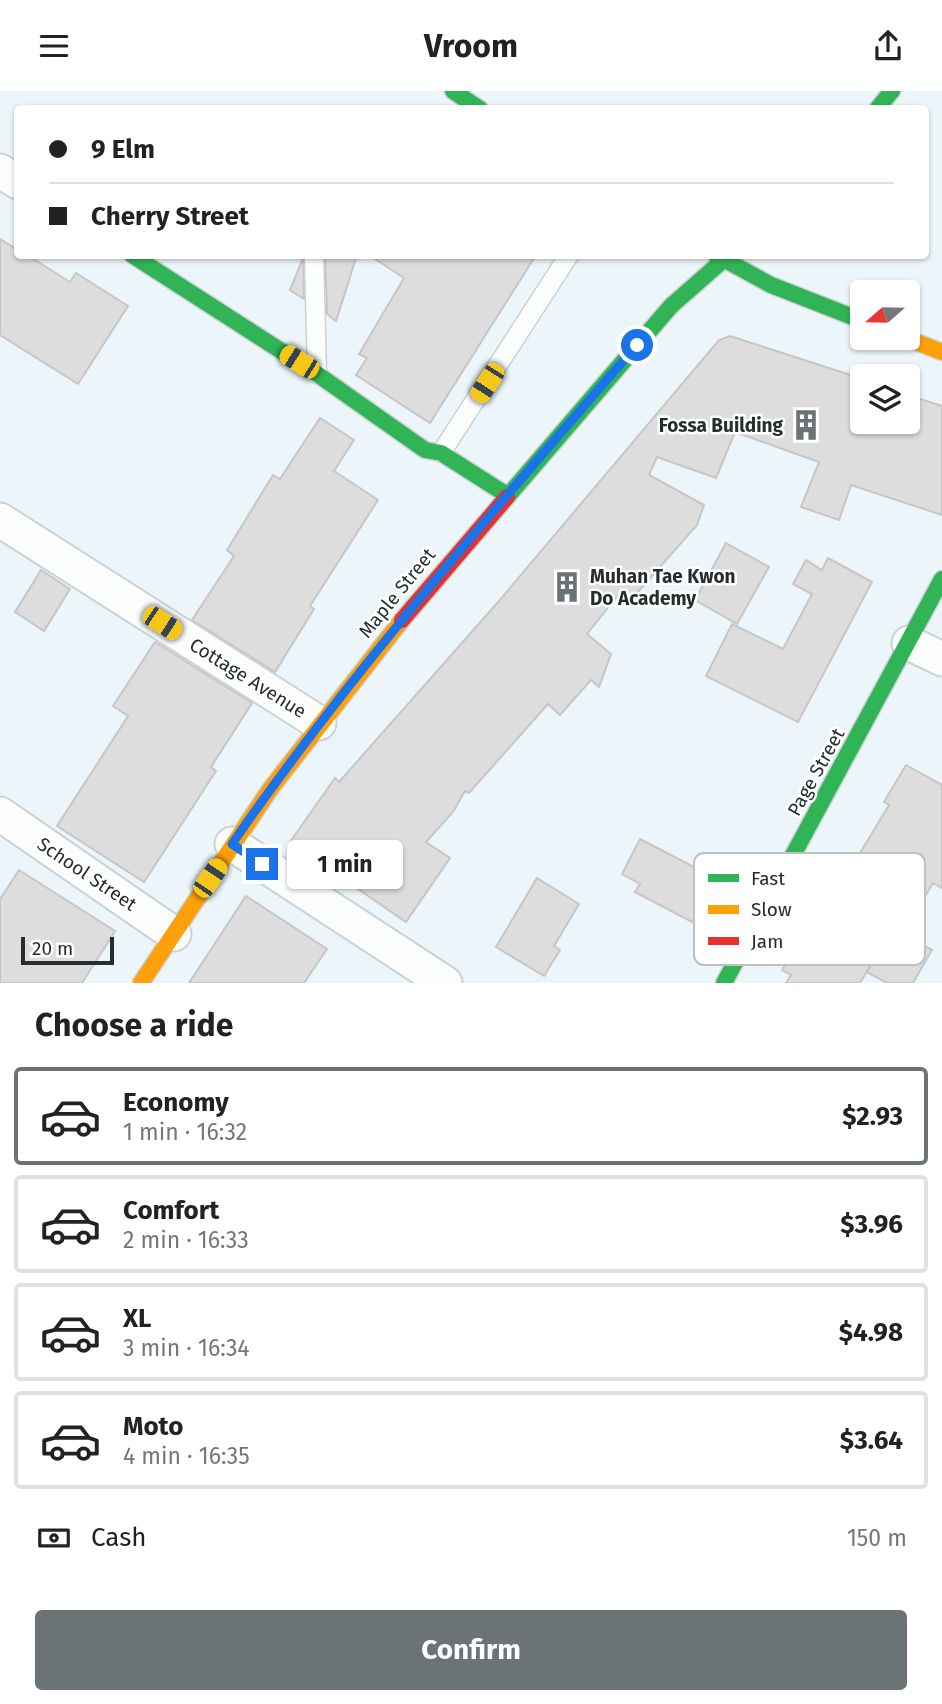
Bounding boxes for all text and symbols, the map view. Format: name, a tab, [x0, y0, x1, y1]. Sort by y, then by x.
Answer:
icon: menu	[35, 27, 73, 65]
text: Vroom	[424, 27, 518, 65]
icon: share	[869, 27, 907, 65]
text: 9 Elm	[91, 134, 155, 165]
text: Cherry Street	[91, 201, 249, 232]
north arrow	[850, 280, 920, 350]
map controls	[850, 280, 920, 434]
route start	[621, 329, 653, 361]
car	[276, 342, 323, 382]
car	[467, 360, 508, 406]
button: layers	[850, 364, 920, 434]
building icon: Fossa Building	[789, 408, 823, 442]
place label: Fossa Building	[659, 414, 784, 437]
street label: Maple Street	[354, 543, 440, 643]
place label: Muhan Tae Kwon Do Academy	[590, 565, 736, 610]
building icon: Muhan Tae Kwon Do Academy	[550, 570, 584, 604]
car	[139, 603, 186, 643]
street label: Cottage Avenue	[185, 633, 311, 723]
street label: Page Street	[783, 724, 850, 820]
street label: School Street	[33, 832, 141, 916]
callout: 1 min	[286, 839, 402, 889]
route end	[246, 848, 278, 880]
text: 1 min	[317, 850, 373, 878]
legend	[694, 853, 925, 965]
car	[190, 855, 231, 901]
text: Fast	[751, 867, 785, 890]
text: Slow	[751, 898, 792, 921]
text: Jam	[751, 930, 783, 953]
scale bar	[21, 934, 114, 966]
text: 20 m	[32, 937, 73, 960]
text: Choose a ride	[35, 1006, 233, 1044]
icon: car	[39, 1085, 102, 1148]
text: Economy	[123, 1087, 229, 1118]
text: $2.93	[842, 1101, 903, 1132]
text: 1 min · 16:32	[123, 1118, 247, 1146]
icon: car	[39, 1193, 102, 1256]
text: Comfort	[123, 1195, 219, 1226]
text: $3.96	[840, 1209, 903, 1240]
text: 2 min · 16:33	[123, 1226, 249, 1254]
icon: car	[39, 1301, 102, 1364]
text: XL	[123, 1303, 151, 1334]
text: $4.98	[839, 1317, 903, 1348]
text: 3 min · 16:34	[123, 1334, 250, 1362]
icon: car	[39, 1409, 102, 1472]
text: Moto	[123, 1411, 183, 1442]
text: $3.64	[840, 1425, 903, 1456]
text: 4 min · 16:35	[123, 1442, 250, 1470]
icon: cash	[35, 1519, 73, 1557]
text: Cash	[91, 1522, 147, 1553]
text: 150 m	[847, 1524, 907, 1552]
button: Confirm	[35, 1610, 907, 1690]

